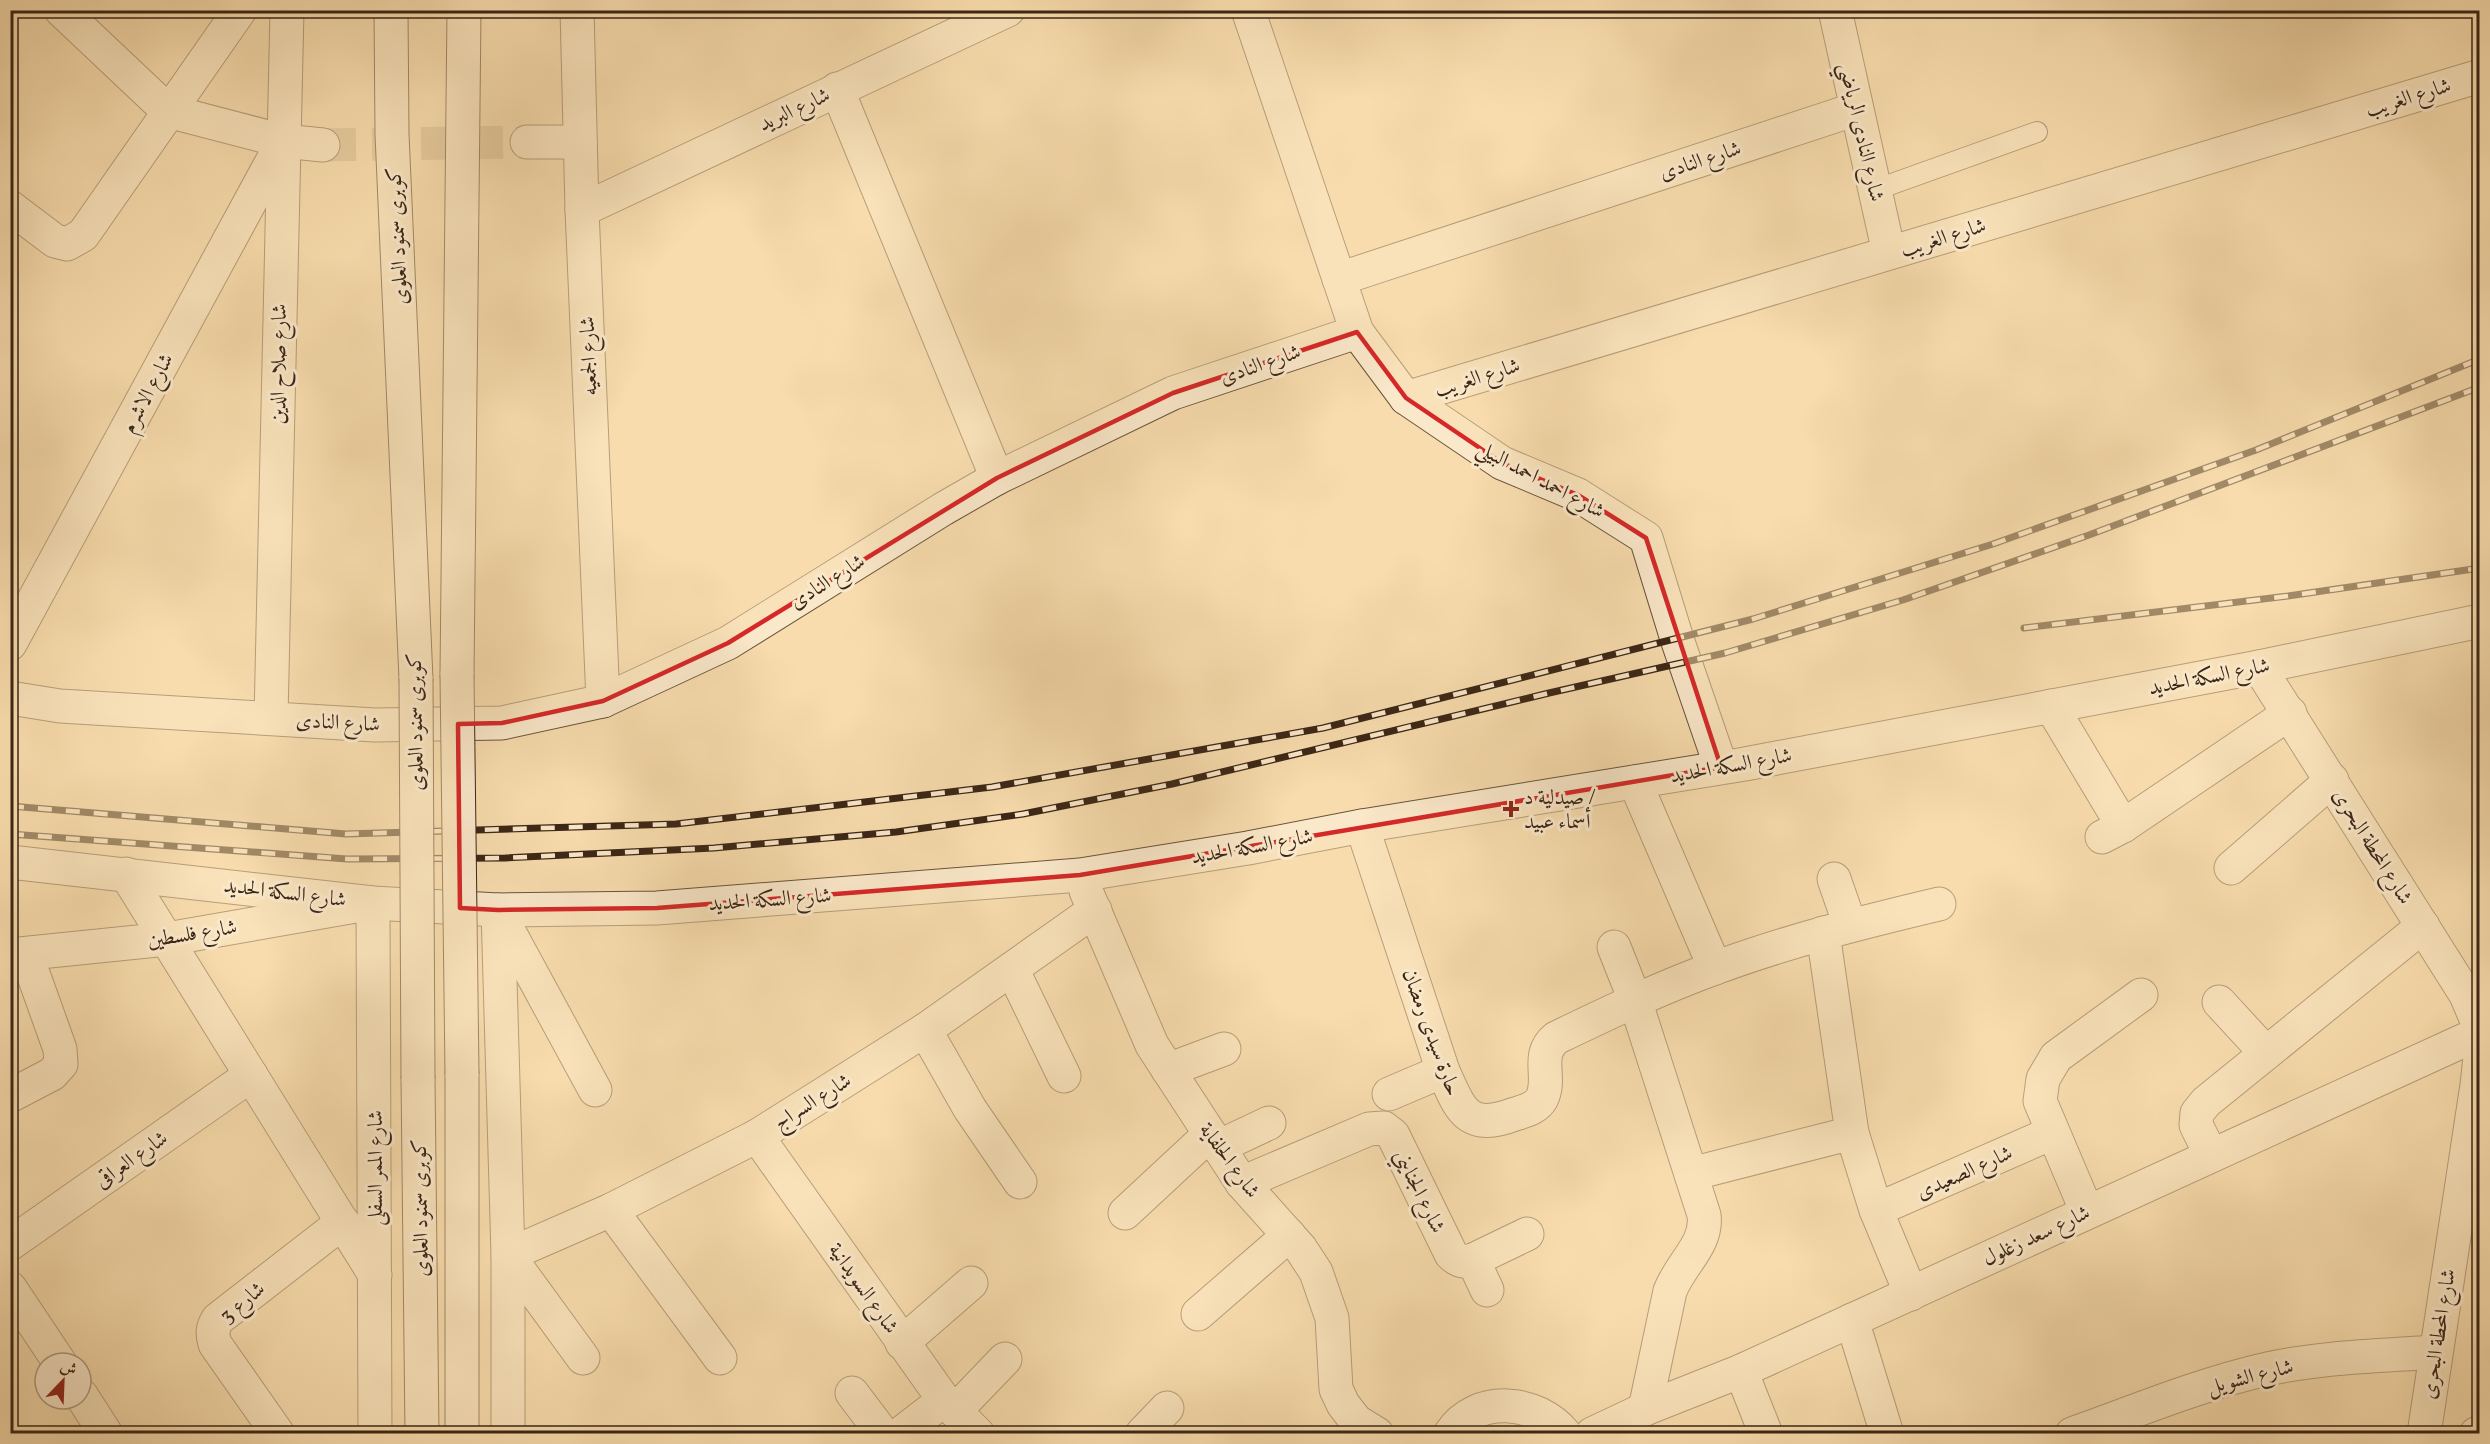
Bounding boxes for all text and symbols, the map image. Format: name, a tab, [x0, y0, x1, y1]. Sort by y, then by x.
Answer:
street label: شارع النادى الرياضي	[1827, 60, 1891, 205]
street label: شارع الغريب	[2362, 72, 2455, 127]
street label: شارع البريد	[754, 81, 836, 141]
street label: شارع النادى	[1656, 135, 1746, 190]
street label: كوبرى سمنود العلوى	[380, 166, 417, 305]
street label: شارع الغريب	[1897, 212, 1990, 267]
street label: شارع صلاح الدين	[264, 304, 298, 425]
street label: شارع الجمعيه	[574, 316, 607, 396]
street label: شارع النادى	[1216, 338, 1306, 395]
street label: شارع الاشرم	[115, 348, 183, 440]
street label: شارع الغريب	[1431, 352, 1524, 407]
street label: شارع احمد احمد البيلي	[1469, 434, 1609, 530]
street label: شارع النادى	[784, 548, 872, 619]
street label: شارع السكة الحديد	[2146, 651, 2273, 705]
street label: كوبرى سمنود العلوى	[401, 653, 432, 791]
street label: شارع النادى	[295, 707, 381, 742]
street label: شارع السكة الحديد	[1668, 742, 1795, 793]
street label: شارع المحطة البحرى	[2323, 783, 2419, 911]
place label: صيدلية د / أسماء عبيد	[1524, 784, 1596, 837]
marker: صيدلية د / أسماء عبيد	[1502, 800, 1520, 818]
street label: شارع السكة الحديد	[1189, 823, 1316, 874]
street label: شارع السكة الحديد	[222, 872, 348, 917]
street label: شارع السكة الحديد	[708, 882, 833, 921]
street label: شارع فلسطين	[145, 913, 239, 958]
street label: حارة سيدى رمضان	[1394, 965, 1467, 1100]
street label: شارع السراج	[768, 1067, 859, 1140]
street label: شارع الممر السفلى	[362, 1110, 393, 1226]
street label: شارع الحلفاية	[1190, 1117, 1266, 1206]
street label: شارع العراقى	[89, 1124, 175, 1198]
street label: كوبرى سمنود العلوى	[406, 1139, 437, 1277]
street label: شارع الصعيدى	[1912, 1139, 2018, 1209]
street label: شارع الجنايني	[1383, 1145, 1451, 1240]
street label: شارع سعد زغلول	[1978, 1199, 2096, 1276]
street label: شارع السويدانية	[819, 1237, 905, 1341]
street label: شارع المحطة البحرى	[2415, 1267, 2466, 1402]
street label: شارع 3	[214, 1276, 273, 1332]
north arrow	[33, 1351, 93, 1411]
street label: شارع الشويل	[2204, 1353, 2297, 1404]
text: ش	[56, 1356, 80, 1382]

